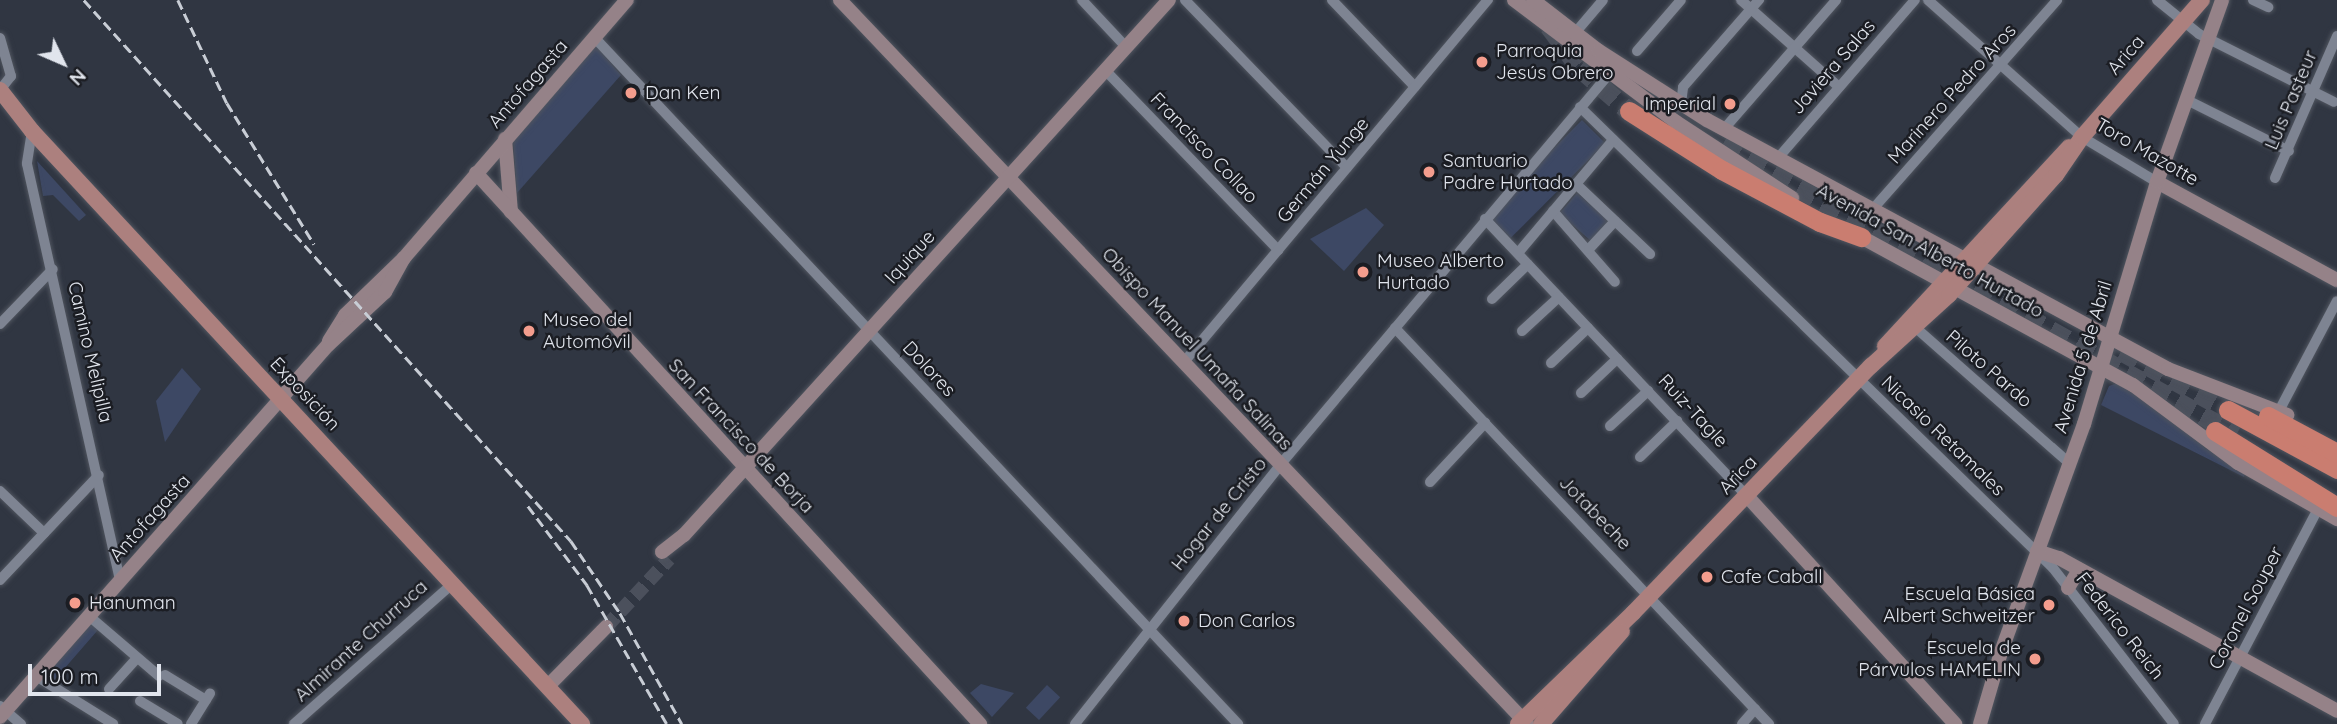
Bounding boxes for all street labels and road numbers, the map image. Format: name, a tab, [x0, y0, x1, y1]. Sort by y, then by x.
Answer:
street label: Javiera Salas	[1786, 15, 1880, 119]
street label: Marinero Pedro Aros	[1883, 19, 2021, 169]
street label: Arica	[2103, 31, 2149, 79]
street label: Antofagasta	[483, 35, 573, 133]
street label: Luis Pasteur	[2260, 47, 2322, 153]
street label: Francisco Collao	[1145, 88, 1263, 208]
street label: Germán Yunge	[1272, 113, 1374, 227]
street label: Toro Mazotte	[2091, 113, 2203, 191]
street label: Avenida San Alberto Hurtado	[1812, 179, 2048, 323]
street label: Iquique	[880, 226, 940, 288]
street label: Obispo Manuel Umaña Salinas	[1097, 243, 1297, 455]
street label: Avenida 5 de Abril	[2049, 278, 2117, 436]
street label: Camino Melipilla	[63, 279, 117, 425]
street label: Piloto Pardo	[1941, 325, 2037, 413]
street label: Dolores	[898, 337, 960, 401]
street label: Exposición	[265, 352, 345, 436]
street label: San Francisco de Borja	[663, 354, 819, 518]
street label: Ruiz-Tagle	[1653, 370, 1733, 452]
street label: Nicasio Retamales	[1876, 371, 2010, 501]
street label: Arica	[1714, 451, 1762, 499]
street label: Hogar de Cristo	[1166, 453, 1272, 575]
street label: Antofagasta	[105, 470, 195, 566]
street label: Jotabeche	[1554, 471, 1636, 555]
street label: Coronel Souper	[2204, 543, 2288, 673]
street label: Federico Reich	[2071, 568, 2169, 684]
street label: Almirante Churruca	[290, 575, 432, 707]

